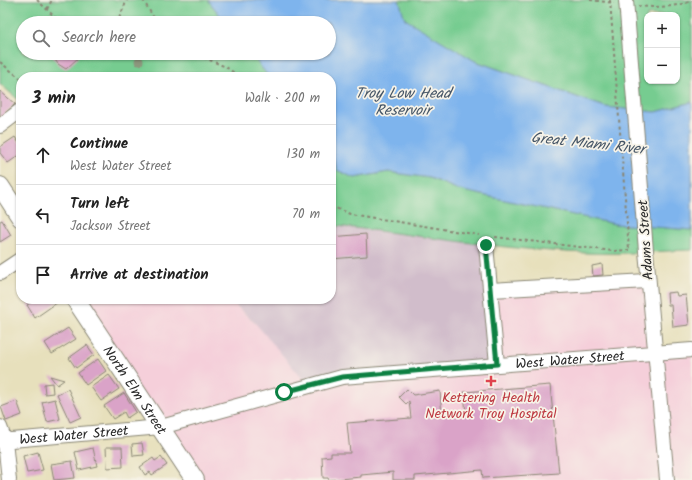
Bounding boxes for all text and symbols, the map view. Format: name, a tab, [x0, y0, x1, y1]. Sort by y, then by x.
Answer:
map controls	[644, 12, 680, 84]
button: +	[644, 12, 680, 48]
search box	[16, 16, 336, 60]
text: Search here	[62, 26, 136, 50]
icon: search	[30, 27, 52, 49]
button: −	[644, 48, 680, 84]
water label: Troy Low Head Reservoir	[355, 82, 454, 123]
text: 3 min	[32, 85, 76, 112]
text: Walk · 200 m	[245, 88, 320, 109]
water label: Great Miami River	[530, 126, 649, 162]
text: Continue	[70, 132, 128, 156]
icon: ahead	[32, 144, 54, 166]
text: 130 m	[286, 144, 320, 165]
text: West Water Street	[70, 156, 171, 177]
text: Turn left	[70, 192, 130, 216]
street label: Adams Street	[632, 199, 660, 281]
icon: left	[32, 204, 54, 226]
text: 70 m	[292, 204, 320, 225]
text: Jackson Street	[70, 216, 151, 237]
route end	[477, 236, 495, 254]
text: Arrive at destination	[70, 263, 209, 287]
icon: arrive	[32, 264, 54, 286]
street label: North Elm Street	[97, 341, 172, 440]
street label: West Water Street	[515, 345, 626, 376]
marker: Kettering Health Network Troy Hospital	[485, 375, 497, 387]
route start	[275, 383, 293, 401]
place label: Kettering Health Network Troy Hospital	[425, 387, 557, 425]
street label: West Water Street	[18, 420, 130, 451]

